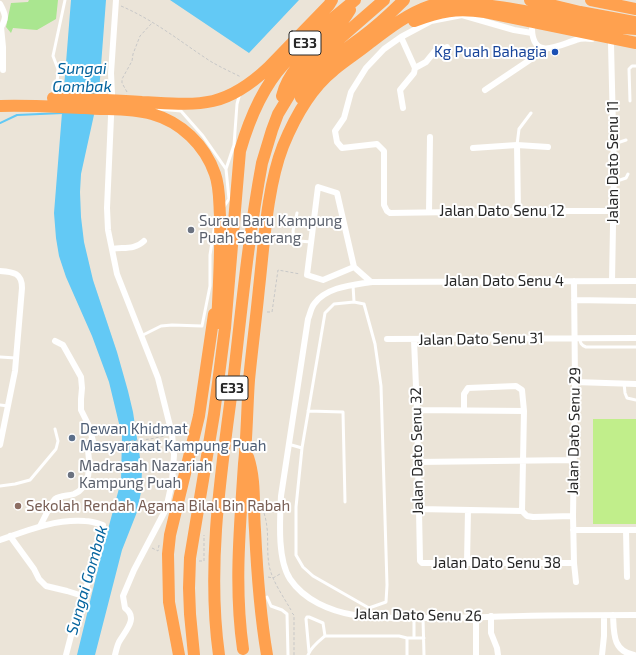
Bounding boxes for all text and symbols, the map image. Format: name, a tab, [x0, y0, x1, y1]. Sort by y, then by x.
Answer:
road number: E33	[289, 31, 321, 55]
place label: Kg Puah Bahagia	[434, 43, 547, 61]
marker: Kg Puah Bahagia	[550, 47, 560, 57]
water label: Sungai Gombak	[52, 59, 112, 97]
street label: Jalan Dato Senu 11	[604, 101, 622, 223]
street label: Jalan Dato Senu 12	[439, 202, 565, 220]
place label: Surau Baru Kampung Puah Seberang	[199, 212, 342, 247]
marker: Surau Baru Kampung Puah Seberang	[186, 225, 196, 235]
street label: Jalan Dato Senu 4	[444, 272, 564, 290]
street label: Jalan Dato Senu 31	[418, 329, 544, 349]
street label: Jalan Dato Senu 29	[564, 367, 584, 495]
road number: E33	[216, 376, 248, 400]
street label: Jalan Dato Senu 32	[407, 387, 427, 515]
place label: Dewan Khidmat Masyarakat Kampung Puah	[80, 420, 267, 455]
marker: Dewan Khidmat Masyarakat Kampung Puah	[67, 433, 77, 443]
place label: Madrasah Nazariah Kampung Puah	[79, 457, 213, 492]
marker: Madrasah Nazariah Kampung Puah	[66, 470, 76, 480]
place label: Sekolah Rendah Agama Bilal Bin Rabah	[26, 497, 290, 515]
marker: Sekolah Rendah Agama Bilal Bin Rabah	[13, 501, 23, 511]
water label: Sungai Gombak	[62, 523, 112, 637]
street label: Jalan Dato Senu 38	[433, 554, 561, 572]
street label: Jalan Dato Senu 26	[354, 605, 482, 625]

